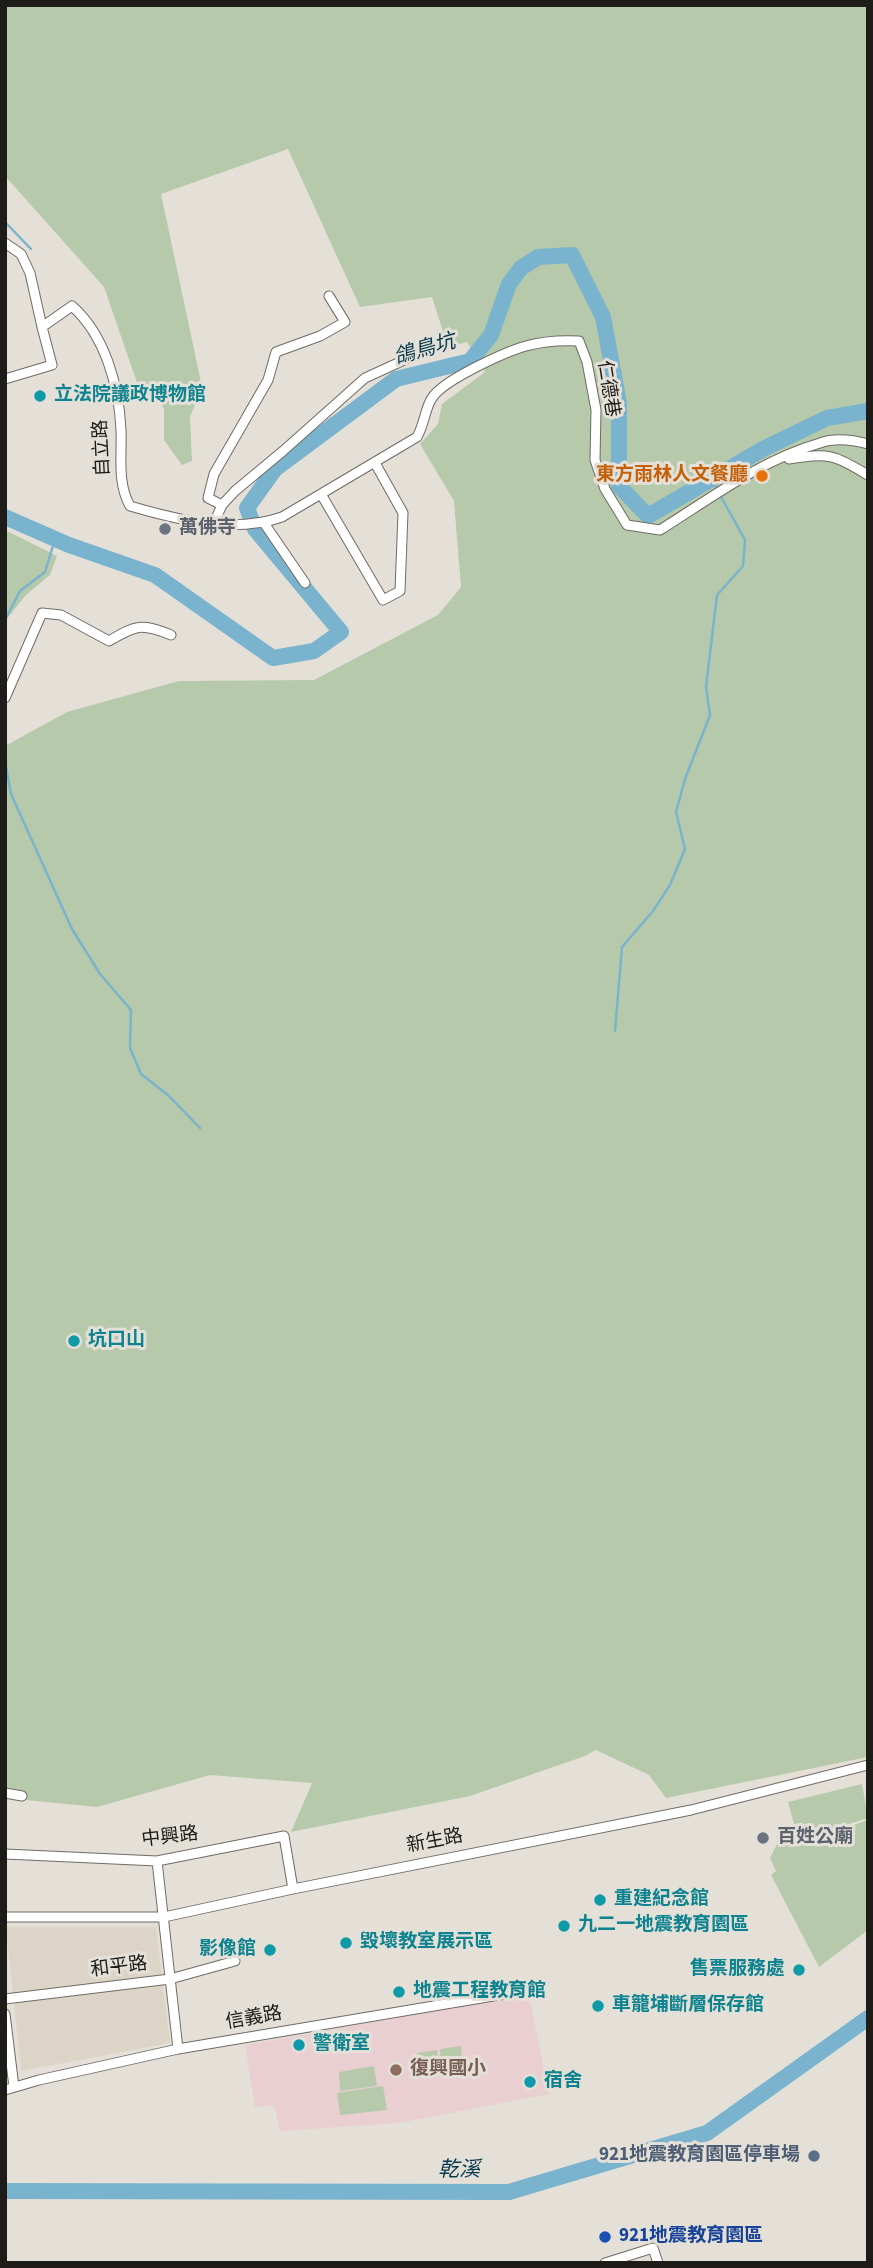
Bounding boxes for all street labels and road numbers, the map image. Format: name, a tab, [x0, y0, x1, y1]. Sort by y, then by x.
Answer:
street label: 仁德巷	[591, 359, 623, 419]
street label: 自立路	[90, 419, 116, 477]
street label: 中興路	[140, 1823, 200, 1853]
street label: 新生路	[405, 1825, 465, 1859]
street label: 和平路	[89, 1953, 149, 1983]
street label: 信義路	[224, 2003, 284, 2035]

